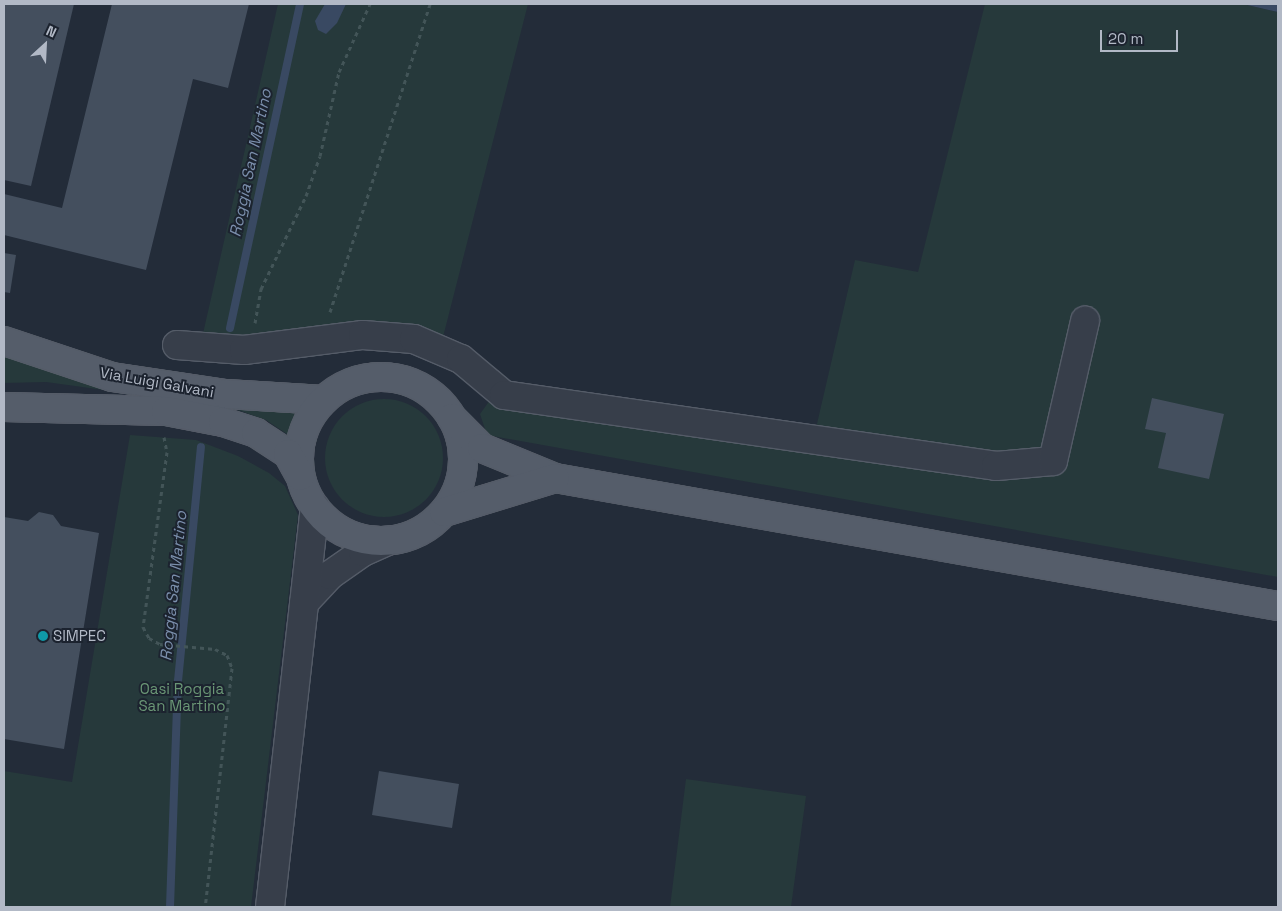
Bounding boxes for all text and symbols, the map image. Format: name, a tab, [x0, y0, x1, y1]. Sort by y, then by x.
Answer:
north arrow	[20, 20, 70, 70]
scale bar	[1102, 20, 1180, 52]
text: N	[43, 21, 59, 42]
text: 20 m	[1108, 29, 1143, 48]
water label: Roggia San Martino	[226, 87, 276, 239]
street label: Via Luigi Galvani	[99, 363, 215, 401]
water label: Roggia San Martino	[157, 510, 191, 662]
place label: SIMPEC	[53, 627, 106, 645]
marker: SIMPEC	[37, 630, 49, 642]
park label: Oasi Roggia San Martino	[138, 679, 226, 714]

